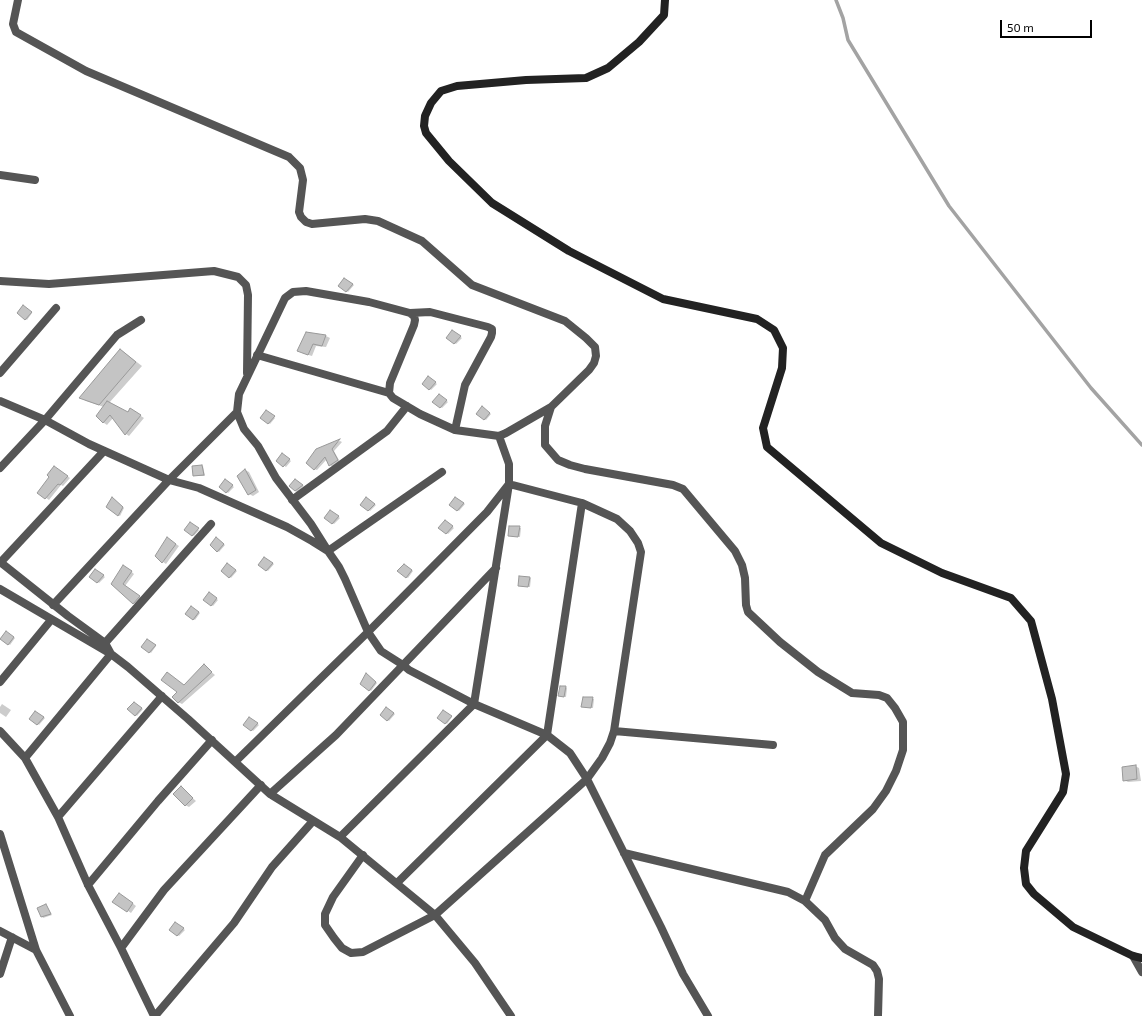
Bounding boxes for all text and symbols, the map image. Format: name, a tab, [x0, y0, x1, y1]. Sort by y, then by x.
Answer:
scale bar	[1002, 12, 1094, 38]
text: 50 m	[1007, 20, 1034, 34]

